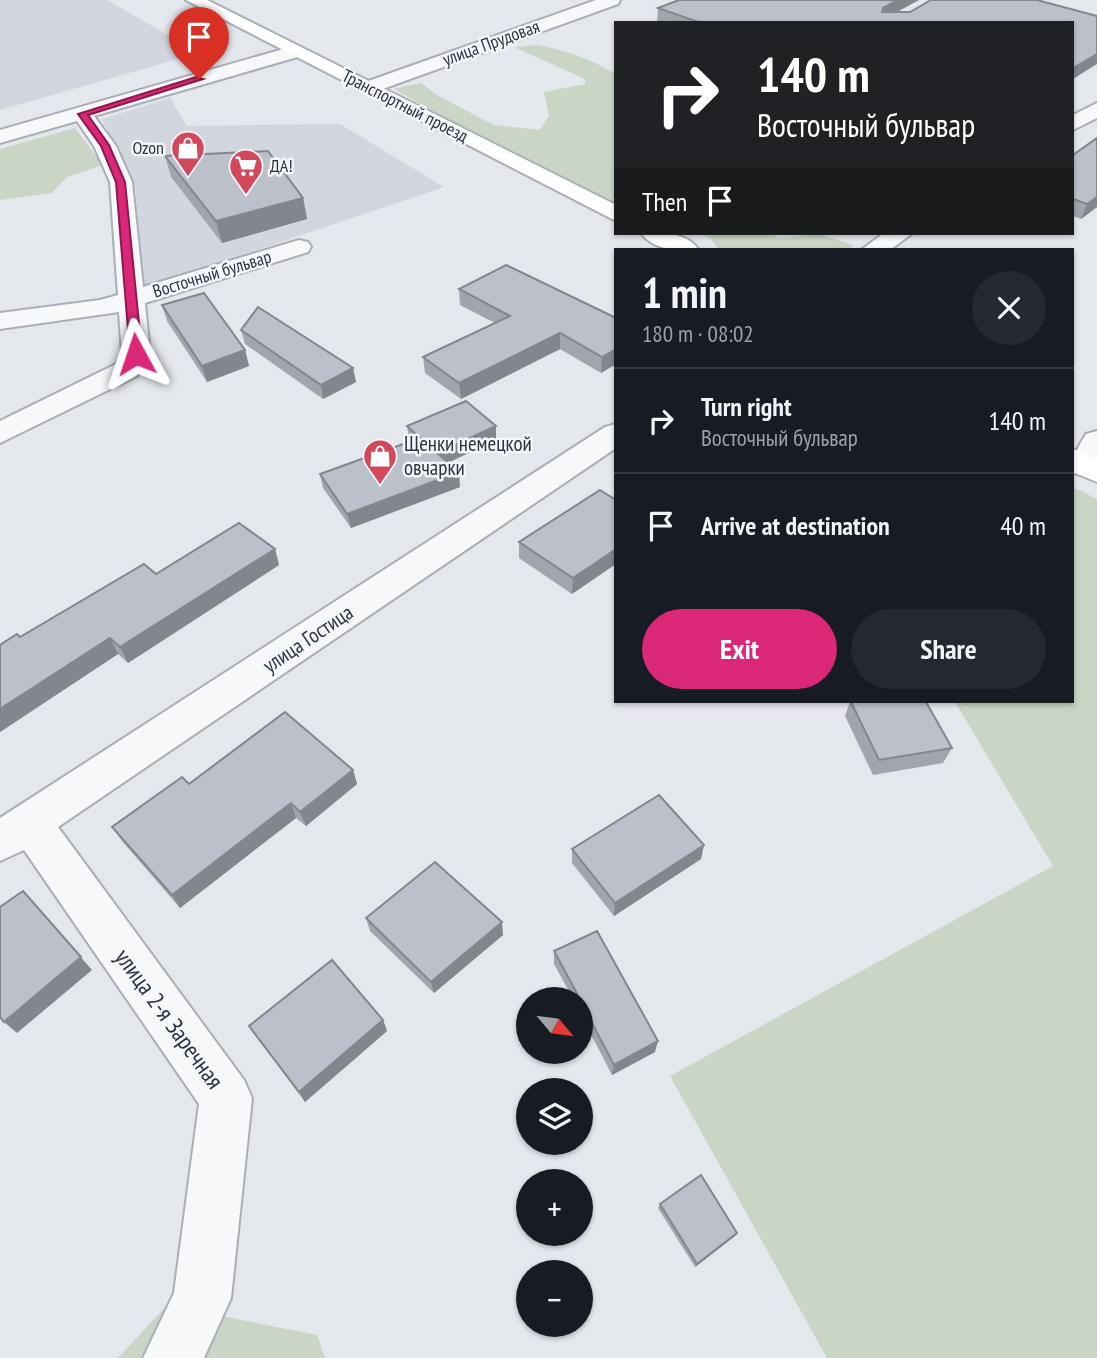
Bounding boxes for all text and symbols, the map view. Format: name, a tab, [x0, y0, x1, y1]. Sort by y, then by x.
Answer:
pin	[169, 7, 229, 79]
street label: улица Прудовая	[439, 14, 542, 71]
icon: arrive	[180, 18, 218, 56]
text: 140 m	[757, 42, 870, 106]
icon: right	[642, 49, 733, 140]
street label: Транспортный проезд	[338, 64, 472, 147]
text: Восточный бульвар	[757, 104, 975, 146]
shop icon: Ozon	[169, 129, 207, 178]
place label: Ozon	[132, 136, 164, 159]
supermarket icon: ДА!	[227, 147, 265, 196]
place label: ДА!	[270, 154, 293, 177]
icon: arrive	[701, 182, 739, 220]
text: Then	[642, 185, 687, 218]
street label: Восточный бульвар	[150, 245, 274, 302]
text: 1 min	[642, 265, 727, 320]
button: close	[972, 271, 1046, 345]
position arrow	[99, 317, 173, 391]
text: 180 m · 08:02	[642, 319, 754, 348]
text: Turn right	[701, 390, 792, 423]
icon: right	[642, 402, 680, 440]
text: 140 m	[988, 404, 1046, 437]
text: Восточный бульвар	[701, 423, 858, 452]
place label: Щенки немецкой овчарки	[404, 430, 532, 481]
shop icon: Щенки немецкой овчарки	[361, 437, 399, 486]
icon: arrive	[642, 507, 680, 545]
text: Arrive at destination	[701, 509, 890, 542]
text: 40 m	[1000, 509, 1046, 542]
street label: улица Гостица	[257, 599, 358, 679]
button: Exit	[642, 609, 837, 689]
button: Share	[851, 609, 1046, 689]
street label: улица 2-я Заречная	[108, 943, 231, 1095]
north arrow	[516, 987, 593, 1064]
map controls	[516, 987, 593, 1337]
button: layers	[516, 1078, 593, 1155]
button: +	[516, 1169, 593, 1246]
button: −	[516, 1260, 593, 1337]

